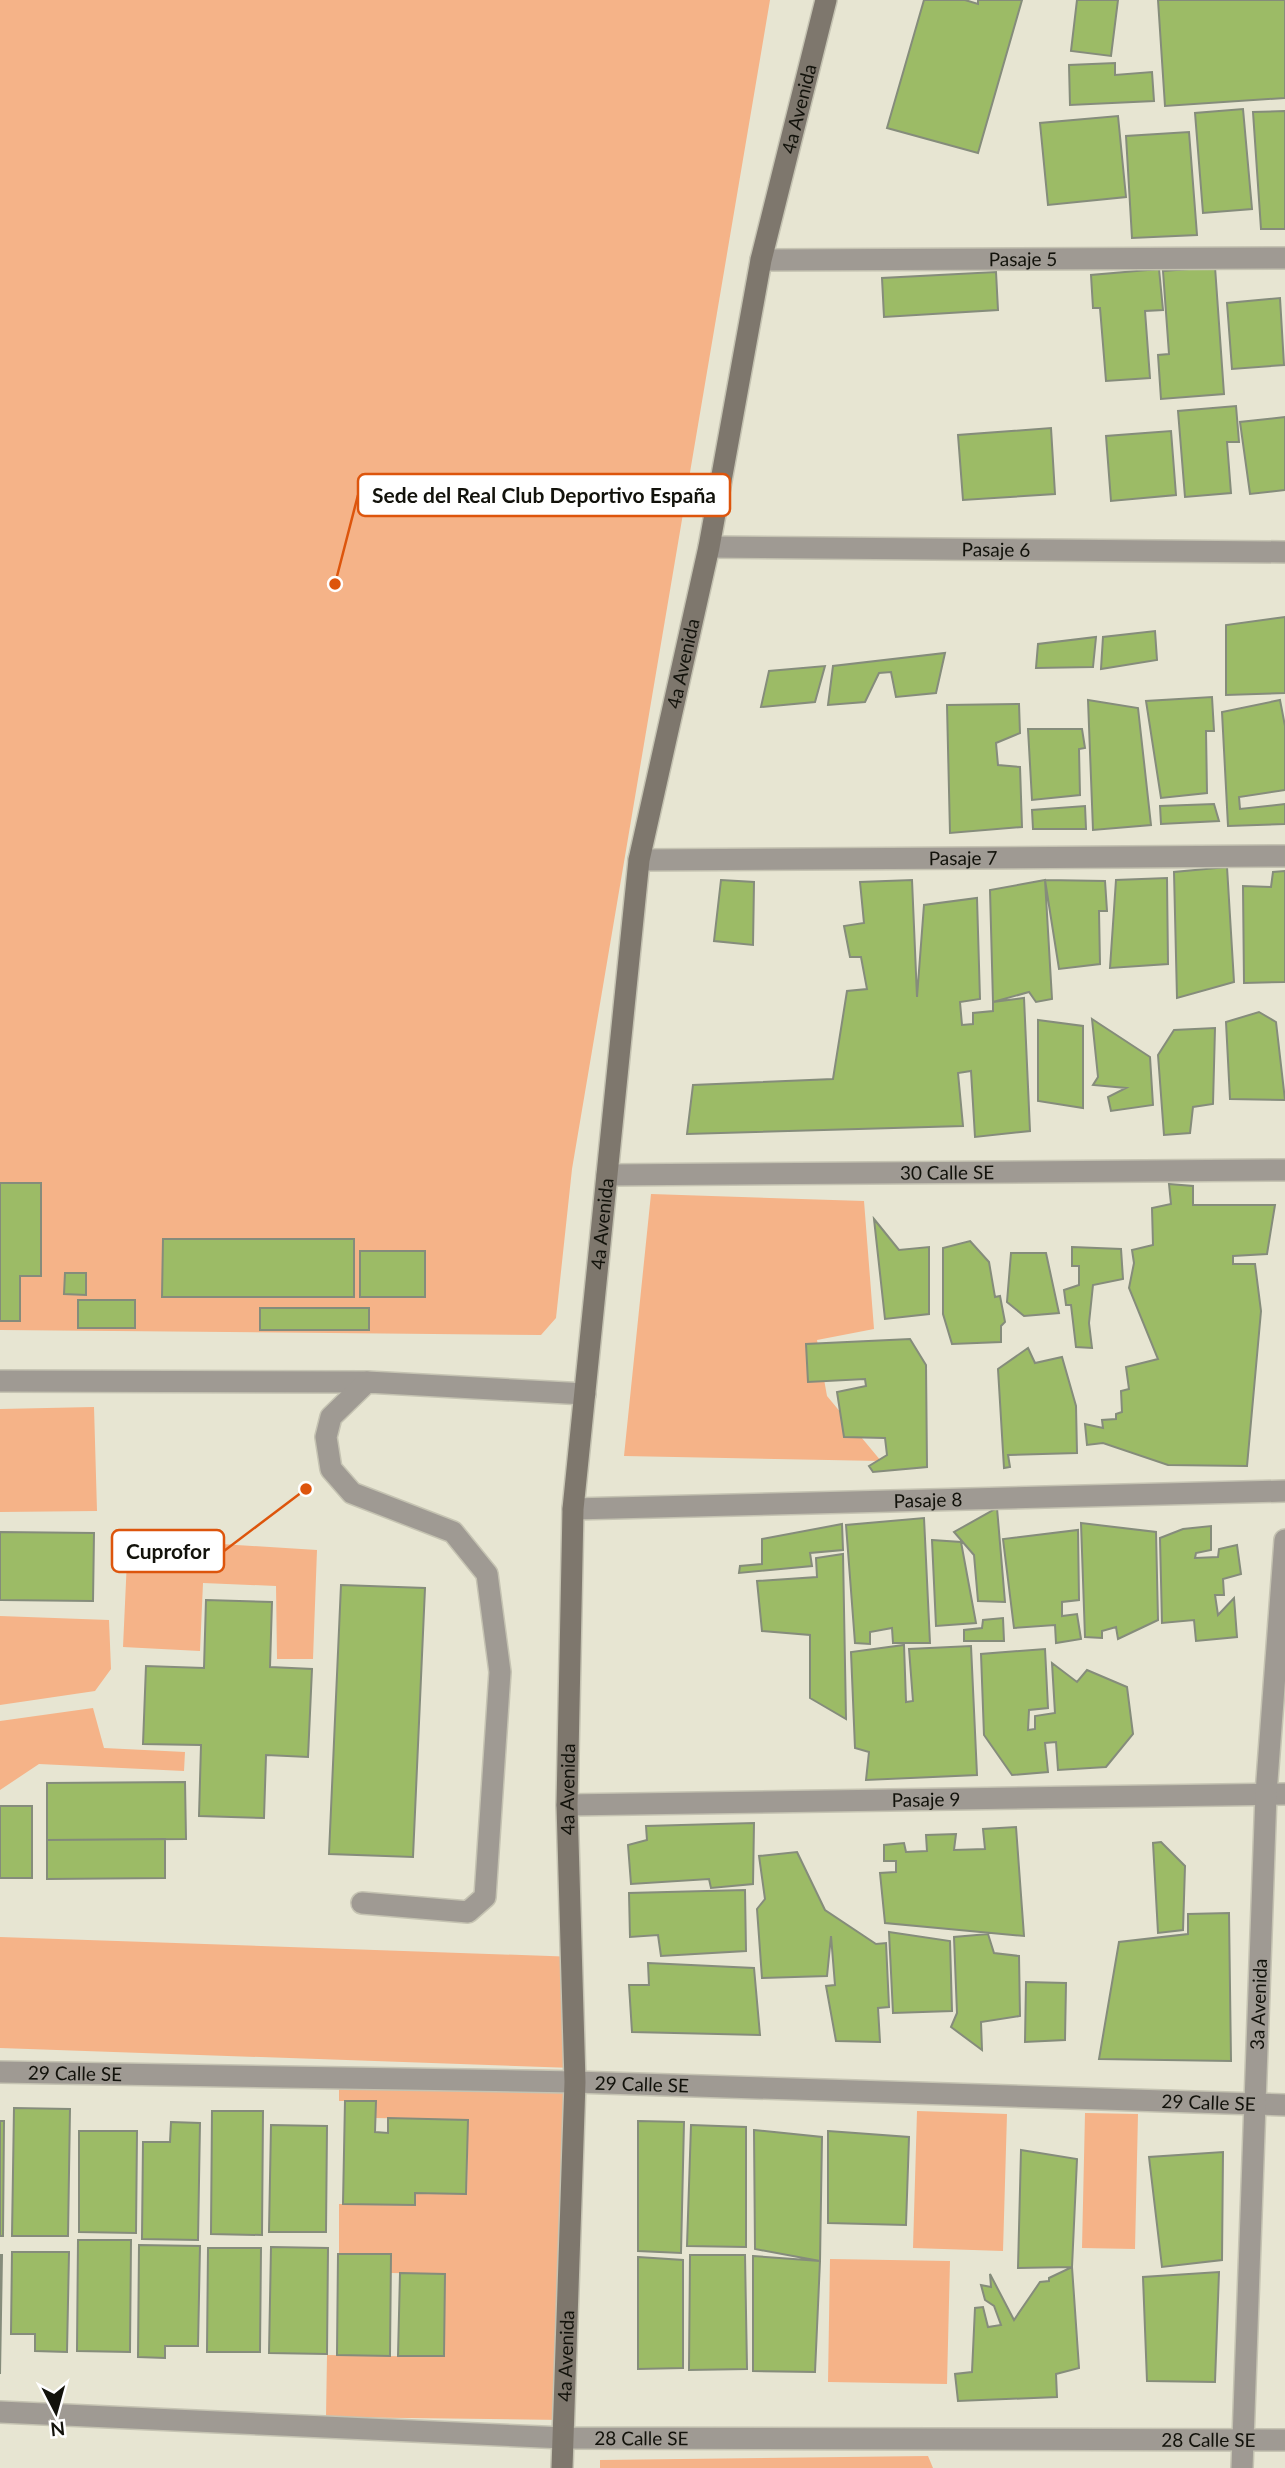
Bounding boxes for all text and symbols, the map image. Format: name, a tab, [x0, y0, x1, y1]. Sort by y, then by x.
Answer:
street label: 4a Avenida	[776, 61, 821, 156]
street label: Pasaje 5	[989, 247, 1057, 270]
callout: Sede del Real Club Deportivo España	[358, 474, 730, 516]
text: Sede del Real Club Deportivo España	[372, 482, 716, 507]
street label: Pasaje 6	[962, 537, 1030, 561]
street label: 4a Avenida	[661, 616, 704, 711]
street label: Pasaje 7	[929, 846, 997, 869]
street label: 30 Calle SE	[900, 1160, 994, 1184]
street label: 4a Avenida	[585, 1177, 618, 1271]
street label: Pasaje 8	[893, 1487, 963, 1512]
callout: Cuprofor	[112, 1530, 224, 1572]
text: Cuprofor	[126, 1538, 210, 1563]
street label: 4a Avenida	[555, 1743, 579, 1836]
street label: Pasaje 9	[891, 1787, 961, 1811]
street label: 3a Avenida	[1245, 1958, 1271, 2051]
street label: 29 Calle SE	[28, 2060, 122, 2085]
street label: 29 Calle SE	[594, 2071, 689, 2097]
street label: 29 Calle SE	[1161, 2089, 1256, 2115]
street label: 4a Avenida	[552, 2310, 578, 2402]
north arrow	[21, 2377, 91, 2447]
text: N	[49, 2417, 66, 2442]
street label: 28 Calle SE	[594, 2426, 689, 2449]
street label: 28 Calle SE	[1161, 2428, 1256, 2451]

